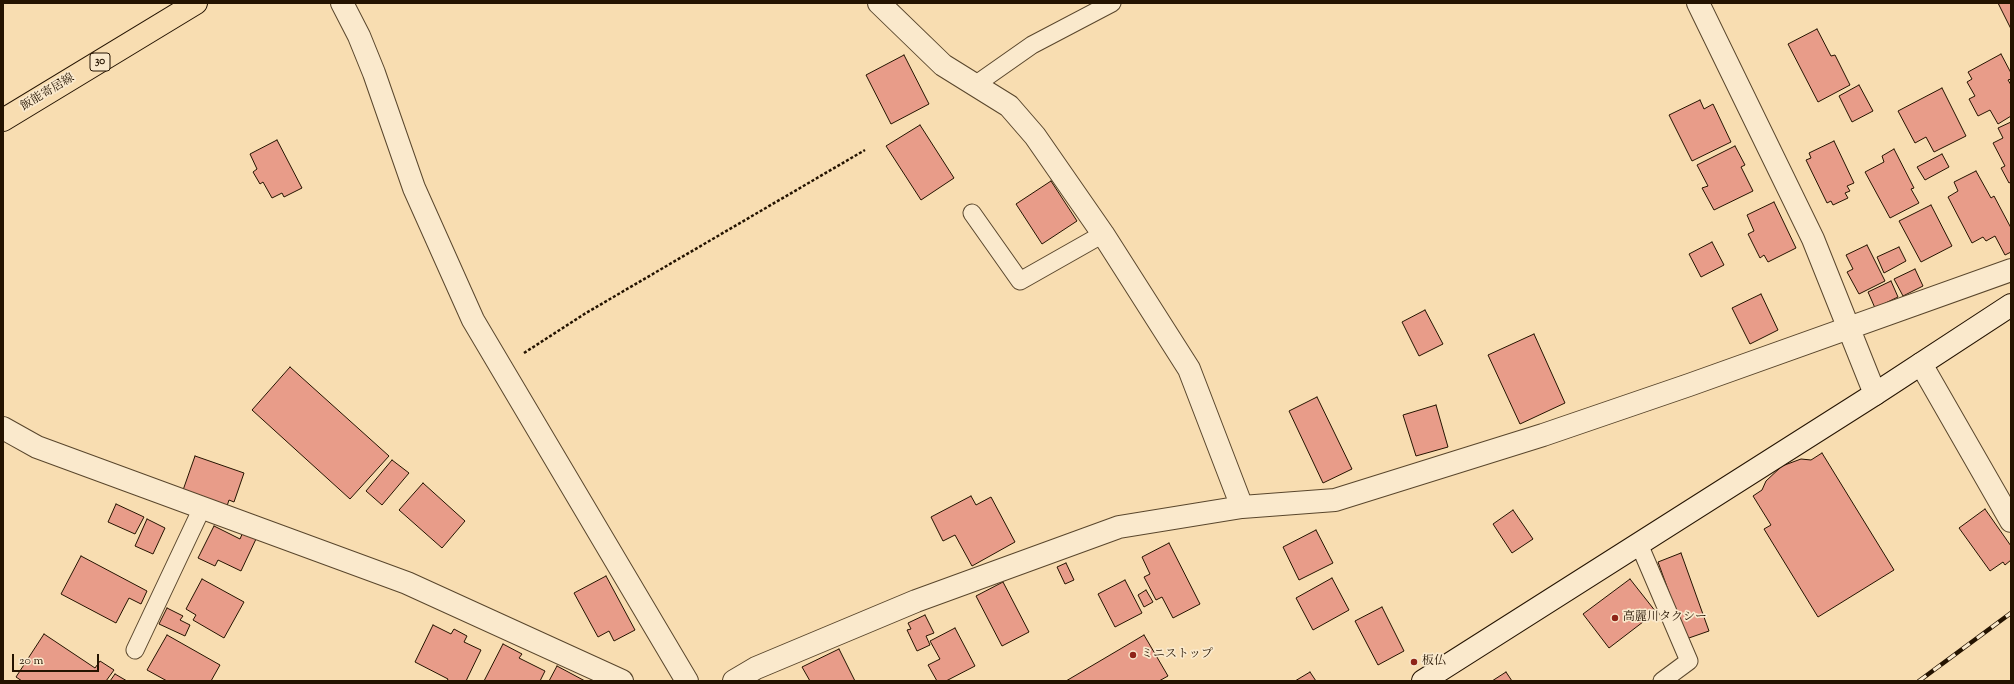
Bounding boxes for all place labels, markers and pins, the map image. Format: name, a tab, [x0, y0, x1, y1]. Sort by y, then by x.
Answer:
place label: 高麗川タクシー	[1623, 611, 1707, 625]
marker: 高麗川タクシー	[1610, 613, 1620, 623]
place label: ミニストップ	[1141, 648, 1213, 662]
marker: ミニストップ	[1128, 650, 1138, 660]
place label: 板仏	[1422, 655, 1446, 669]
marker: 板仏	[1409, 657, 1419, 667]

